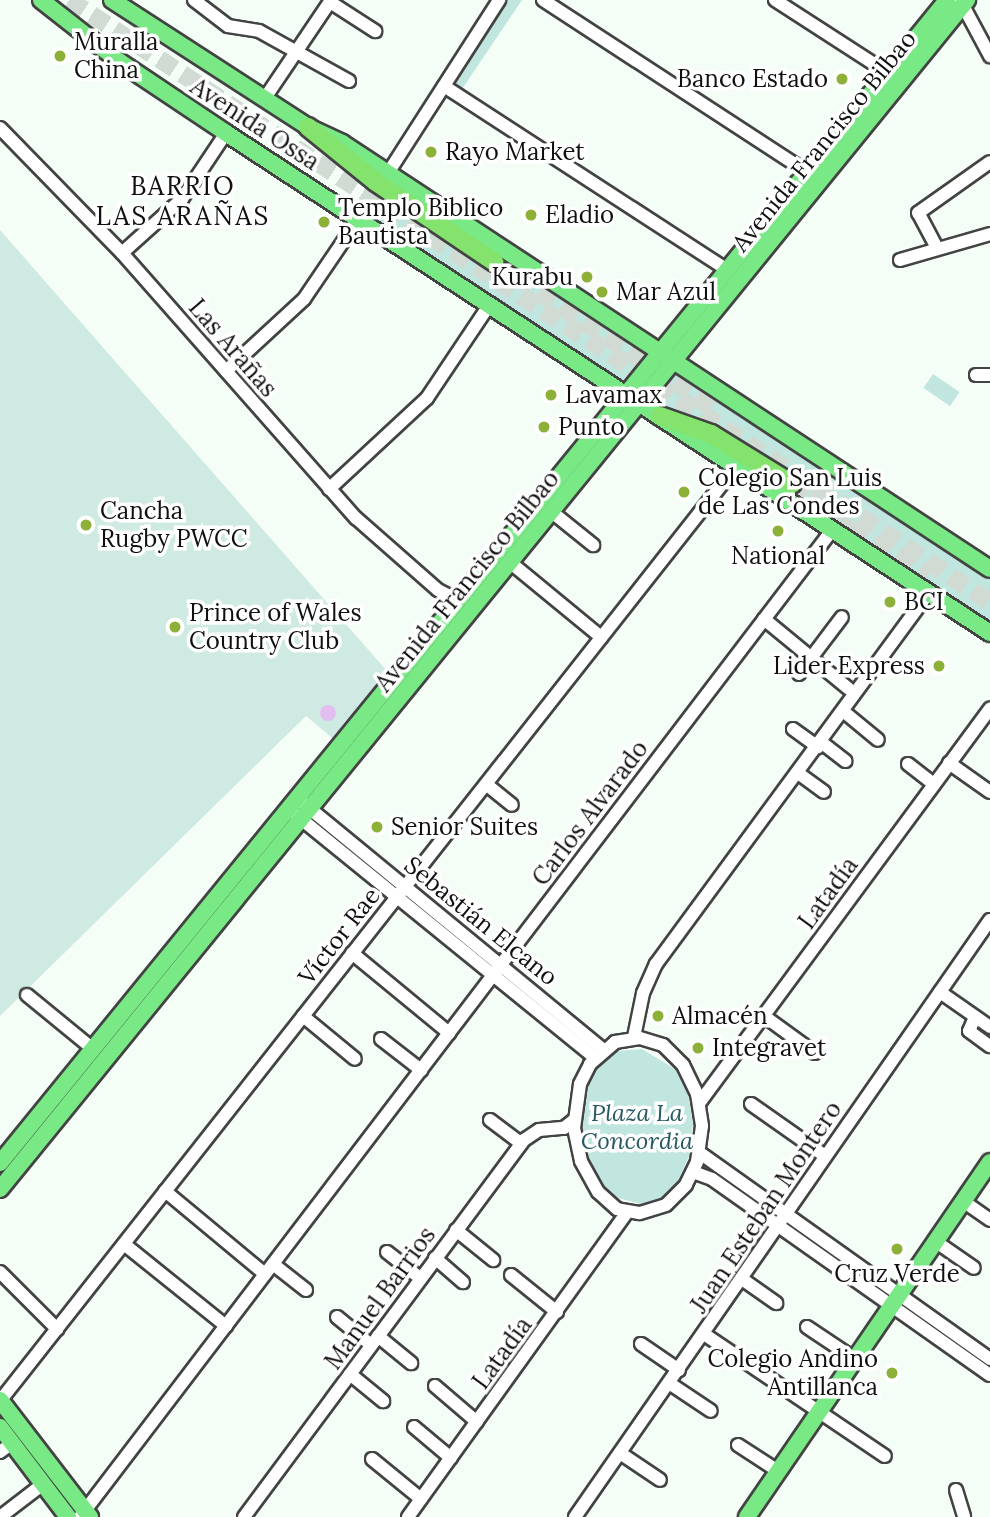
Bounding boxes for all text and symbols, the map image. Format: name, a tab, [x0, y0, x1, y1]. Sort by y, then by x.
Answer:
street label: Avenida Francisco Bilbao	[726, 25, 922, 257]
place label: Muralla China	[74, 28, 158, 84]
marker: Muralla China	[52, 48, 68, 64]
place label: Banco Estado	[677, 65, 828, 93]
marker: Banco Estado	[834, 71, 850, 87]
street label: Avenida Ossa	[185, 72, 325, 176]
place label: Rayo Market	[445, 138, 585, 166]
marker: Rayo Market	[423, 144, 439, 160]
district label: BARRIO LAS ARAÑAS	[97, 170, 269, 232]
place label: Templo Biblico Bautista	[338, 194, 503, 250]
place label: Eladio	[545, 201, 614, 229]
marker: Eladio	[523, 207, 539, 223]
marker: Templo Biblico Bautista	[316, 214, 332, 230]
place label: Kurabu	[492, 263, 573, 291]
marker: Kurabu	[579, 269, 595, 285]
place label: Mar Azul	[616, 278, 716, 306]
marker: Mar Azul	[594, 284, 610, 300]
street label: Las Arañas	[183, 293, 283, 403]
place label: Lavamax	[565, 381, 662, 409]
marker: Lavamax	[543, 387, 559, 403]
place label: Punto	[558, 413, 625, 441]
marker: Punto	[536, 419, 552, 435]
place label: Colegio San Luis de Las Condes	[698, 464, 882, 520]
street label: Avenida Francisco Bilbao	[369, 465, 565, 697]
marker: Colegio San Luis de Las Condes	[676, 484, 692, 500]
place label: Cancha Rugby PWCC	[100, 497, 248, 553]
marker: Cancha Rugby PWCC	[78, 517, 94, 533]
marker: National	[770, 523, 786, 539]
place label: National	[731, 542, 825, 570]
place label: BCI	[904, 588, 944, 616]
marker: BCI	[882, 594, 898, 610]
place label: Prince of Wales Country Club	[189, 599, 362, 655]
marker: Prince of Wales Country Club	[167, 619, 183, 635]
place label: Lider Express	[773, 652, 925, 680]
marker: Lider Express	[931, 658, 947, 674]
street label: Carlos Alvarado	[526, 735, 654, 891]
place label: Senior Suites	[391, 813, 538, 841]
marker: Senior Suites	[369, 819, 385, 835]
street label: Sebastián Elcano	[399, 850, 563, 992]
street label: Latadía	[792, 851, 864, 935]
street label: Víctor Rae	[292, 882, 386, 990]
place label: Almacén	[672, 1002, 768, 1030]
marker: Almacén	[650, 1008, 666, 1024]
place label: Integravet	[712, 1034, 826, 1062]
marker: Integravet	[690, 1040, 706, 1056]
street label: Juan Esteban Montero	[684, 1096, 848, 1318]
park label: Plaza La Concordia	[581, 1099, 693, 1155]
street label: Manuel Barrios	[319, 1221, 441, 1375]
marker: Cruz Verde	[889, 1241, 905, 1257]
place label: Cruz Verde	[834, 1260, 960, 1288]
street label: Latadía	[466, 1311, 538, 1395]
place label: Colegio Andino Antillanca	[707, 1345, 878, 1401]
marker: Colegio Andino Antillanca	[884, 1365, 900, 1381]

